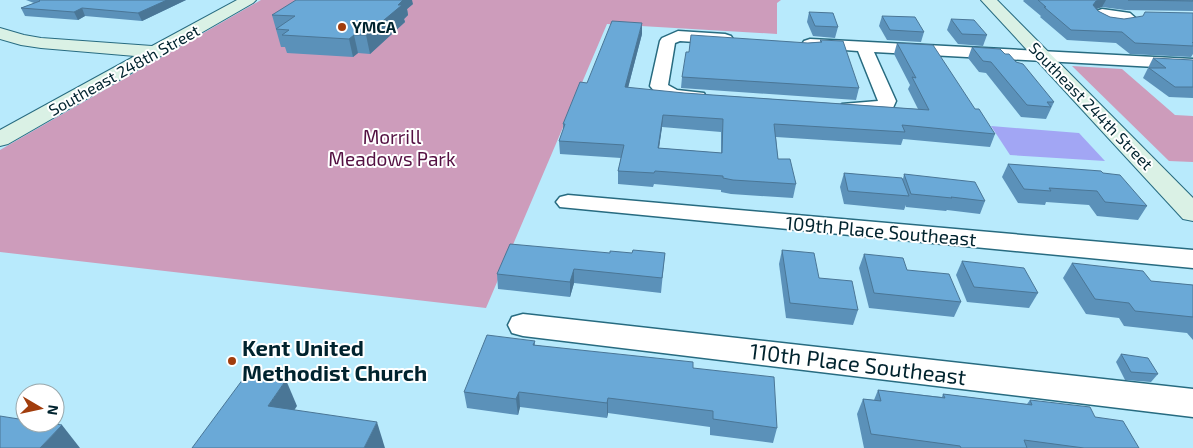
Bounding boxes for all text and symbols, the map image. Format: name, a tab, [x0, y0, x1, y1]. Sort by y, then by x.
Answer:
place label: YMCA	[352, 17, 397, 36]
street label: Southeast 248th Street	[45, 20, 203, 119]
marker: YMCA	[336, 21, 348, 33]
street label: Southeast 244th Street	[1026, 38, 1157, 173]
park label: Morrill Meadows Park	[328, 125, 456, 170]
street label: 109th Place Southeast	[785, 211, 977, 250]
place label: Kent United Methodist Church	[242, 334, 427, 385]
street label: 110th Place Southeast	[748, 337, 968, 389]
marker: Kent United Methodist Church	[226, 355, 238, 367]
north arrow	[15, 383, 65, 433]
text: N	[44, 404, 63, 416]

